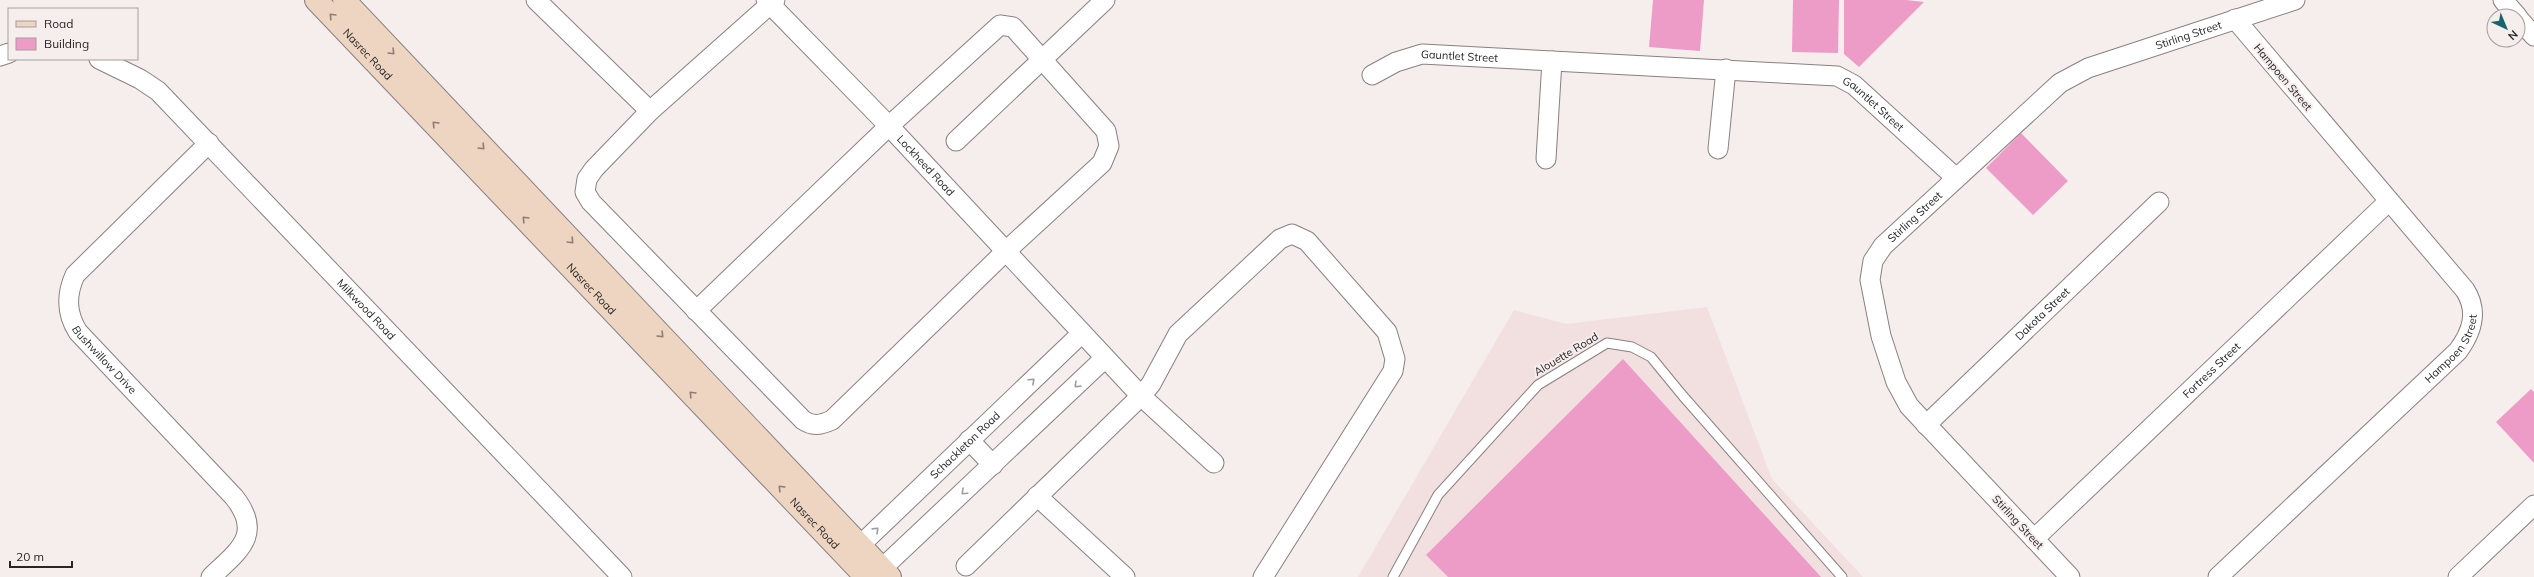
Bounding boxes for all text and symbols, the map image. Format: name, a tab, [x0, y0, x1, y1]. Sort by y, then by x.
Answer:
legend	[8, 8, 138, 60]
north arrow	[2486, 8, 2526, 48]
one-way arrow	[329, 13, 337, 21]
text: Road	[44, 16, 73, 31]
street label: Stirling Street	[2153, 18, 2224, 52]
street label: Nasrec Road	[340, 26, 395, 83]
text: N	[2505, 27, 2521, 43]
text: Building	[44, 36, 89, 51]
street label: Hampoen Street	[2251, 41, 2315, 114]
one-way arrow	[387, 47, 395, 55]
street label: Gauntlet Street	[1421, 47, 1498, 65]
street label: Gauntlet Street	[1840, 73, 1907, 134]
one-way arrow	[432, 121, 440, 129]
street label: Lockheed Road	[894, 132, 958, 199]
one-way arrow	[477, 142, 484, 150]
street label: Stirling Street	[1885, 188, 1945, 245]
one-way arrow	[522, 216, 529, 223]
one-way arrow	[566, 236, 574, 244]
street label: Nasrec Road	[564, 260, 619, 317]
street label: Milkwood Road	[334, 276, 399, 343]
street label: Dakota Street	[2012, 284, 2073, 343]
street label: Hampoen Street	[2422, 314, 2480, 386]
street label: Bushwillow Drive	[69, 323, 140, 397]
street label: Alouette Road	[1531, 329, 1601, 379]
one-way arrow	[656, 330, 663, 338]
street label: Fortress Street	[2180, 339, 2243, 401]
one-way arrow	[1027, 378, 1035, 385]
one-way arrow	[1074, 380, 1082, 388]
one-way arrow	[689, 391, 696, 399]
street label: Schackleton Road	[927, 408, 1003, 482]
one-way arrow	[778, 485, 786, 493]
one-way arrow	[961, 487, 969, 494]
street label: Stirling Street	[1989, 492, 2047, 552]
street label: Nasrec Road	[787, 495, 843, 552]
one-way arrow	[871, 528, 878, 535]
scale bar	[10, 543, 72, 569]
text: 20 m	[16, 549, 44, 564]

